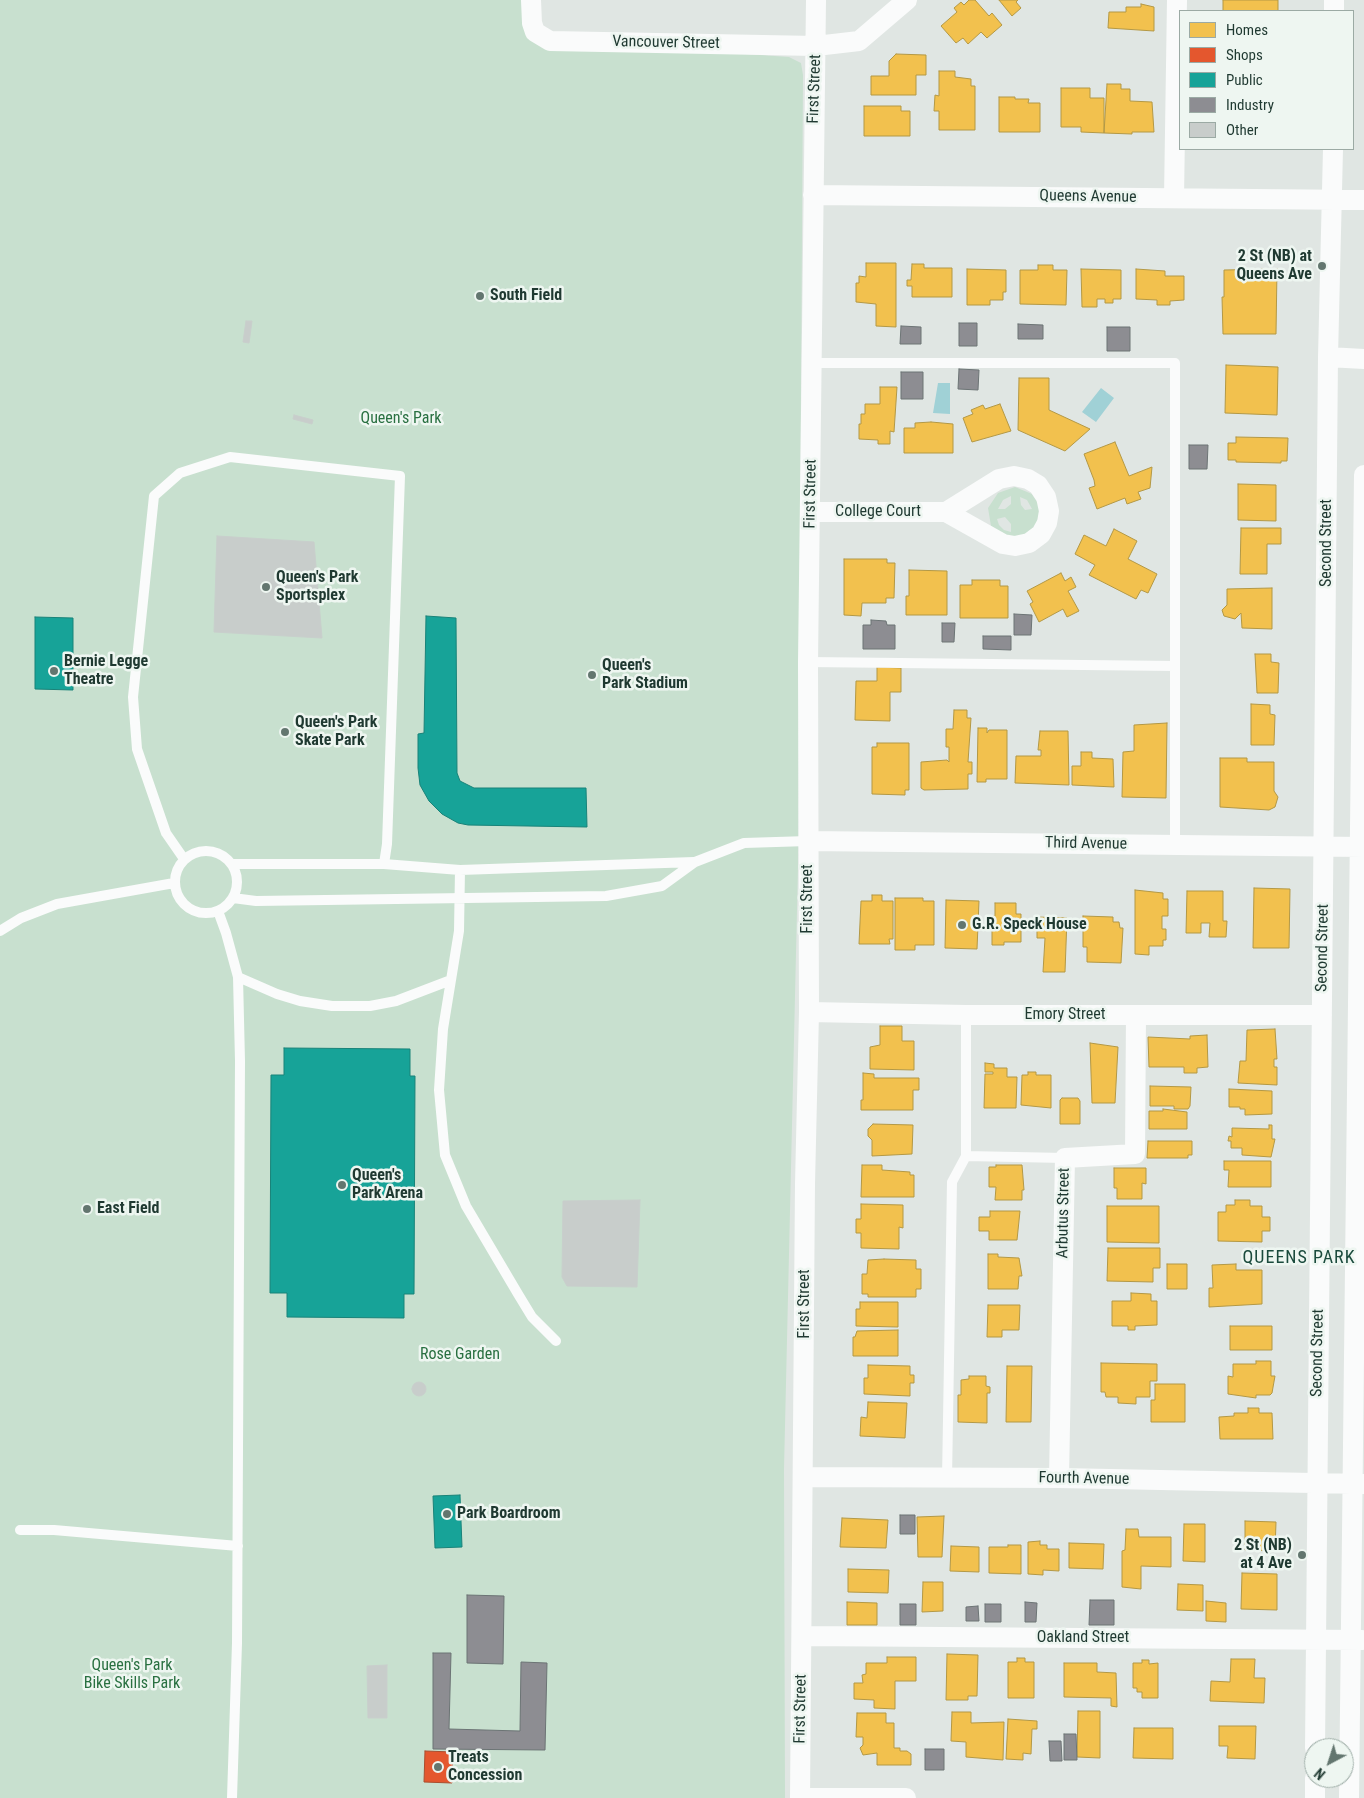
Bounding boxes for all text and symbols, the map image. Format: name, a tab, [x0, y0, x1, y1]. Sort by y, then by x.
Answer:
legend	[1179, 10, 1354, 150]
text: Homes	[1226, 21, 1268, 39]
street label: Vancouver Street	[612, 32, 720, 54]
text: Shops	[1226, 46, 1263, 64]
street label: First Street	[804, 54, 826, 124]
text: Public	[1226, 71, 1263, 89]
text: Industry	[1226, 96, 1274, 114]
text: Other	[1226, 121, 1258, 139]
street label: Queens Avenue	[1039, 187, 1137, 207]
place label: 2 St (NB) at Queens Ave	[1236, 247, 1312, 285]
marker: 2 St (NB) at Queens Ave	[1316, 260, 1328, 272]
place label: South Field	[490, 286, 562, 306]
marker: South Field	[474, 290, 486, 302]
park label: Queen's Park	[361, 409, 441, 429]
street label: First Street	[801, 459, 821, 529]
street label: Second Street	[1317, 499, 1337, 587]
street label: College Court	[835, 502, 921, 522]
place label: Queen's Park Sportsplex	[276, 568, 358, 606]
marker: Queen's Park Sportsplex	[260, 581, 272, 593]
place label: Bernie Legge Theatre	[64, 652, 148, 690]
place label: Queen's Park Stadium	[602, 656, 688, 694]
marker: Bernie Legge Theatre	[48, 665, 60, 677]
marker: Queen's Park Stadium	[586, 669, 598, 681]
place label: Queen's Park Skate Park	[295, 713, 377, 751]
marker: Queen's Park Skate Park	[279, 726, 291, 738]
street label: Third Avenue	[1045, 834, 1127, 854]
street label: First Street	[798, 864, 818, 934]
street label: Second Street	[1313, 904, 1333, 992]
place label: G.R. Speck House	[972, 915, 1087, 935]
marker: G.R. Speck House	[956, 919, 968, 931]
street label: Emory Street	[1025, 1005, 1105, 1025]
place label: Queen's Park Arena	[352, 1166, 423, 1204]
street label: Arbutus Street	[1054, 1168, 1074, 1258]
marker: Queen's Park Arena	[336, 1179, 348, 1191]
place label: East Field	[97, 1199, 160, 1219]
marker: East Field	[81, 1203, 93, 1215]
district label: QUEENS PARK	[1241, 1247, 1357, 1269]
street label: First Street	[795, 1269, 815, 1339]
street label: Second Street	[1308, 1309, 1328, 1397]
park label: Rose Garden	[420, 1345, 500, 1365]
street label: Fourth Avenue	[1038, 1469, 1130, 1489]
place label: Park Boardroom	[457, 1504, 561, 1524]
marker: Park Boardroom	[441, 1508, 453, 1520]
place label: 2 St (NB) at 4 Ave	[1234, 1536, 1292, 1574]
marker: 2 St (NB) at 4 Ave	[1296, 1549, 1308, 1561]
street label: Oakland Street	[1037, 1628, 1129, 1648]
park label: Queen's Park Bike Skills Park	[84, 1656, 180, 1694]
street label: First Street	[791, 1674, 811, 1744]
north arrow	[1304, 1738, 1354, 1788]
place label: Treats Concession	[448, 1748, 522, 1786]
marker: Treats Concession	[432, 1761, 444, 1773]
text: N	[1312, 1765, 1328, 1783]

